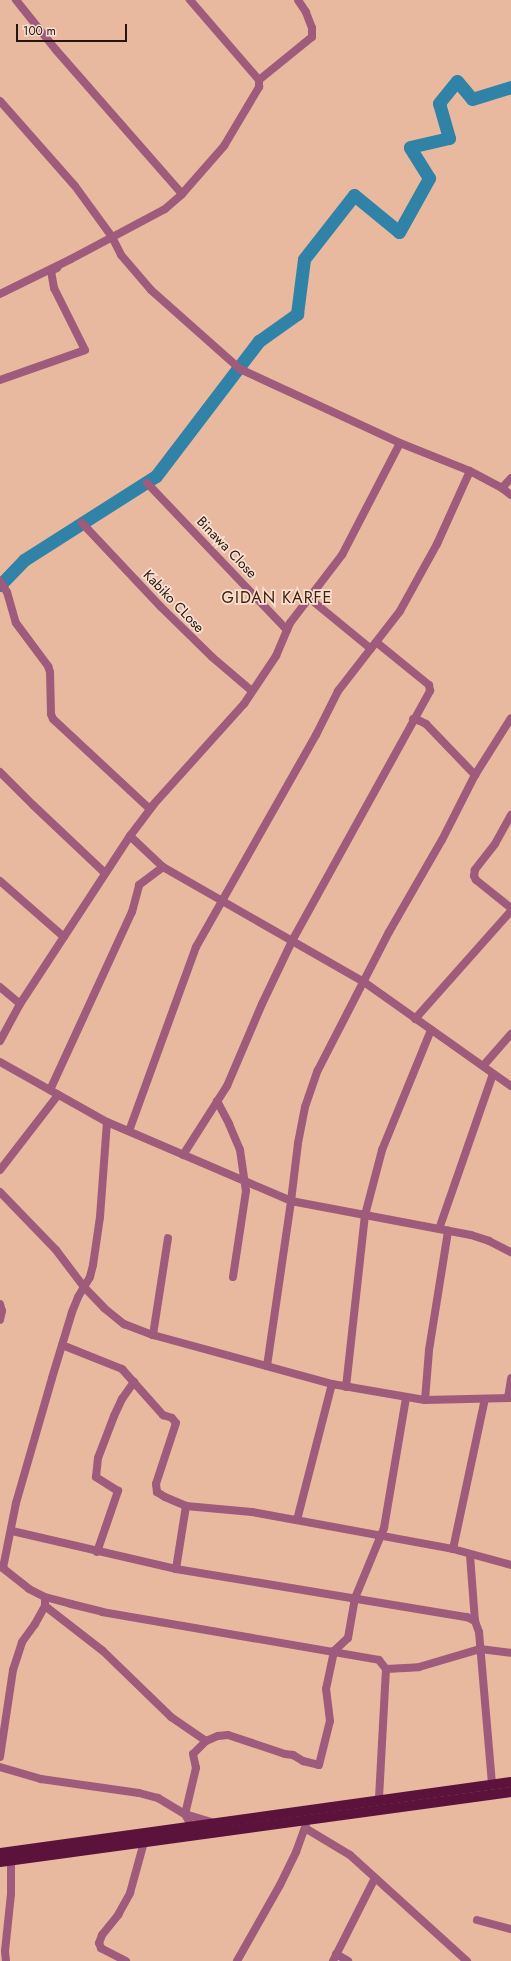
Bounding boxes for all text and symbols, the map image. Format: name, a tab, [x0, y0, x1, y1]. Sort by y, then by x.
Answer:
scale bar	[18, 16, 129, 42]
text: 100 m	[23, 22, 56, 40]
street label: Binawa Close	[193, 513, 261, 581]
street label: Kabiko CLose	[140, 566, 208, 636]
district label: GIDAN KARFE	[222, 588, 332, 608]

